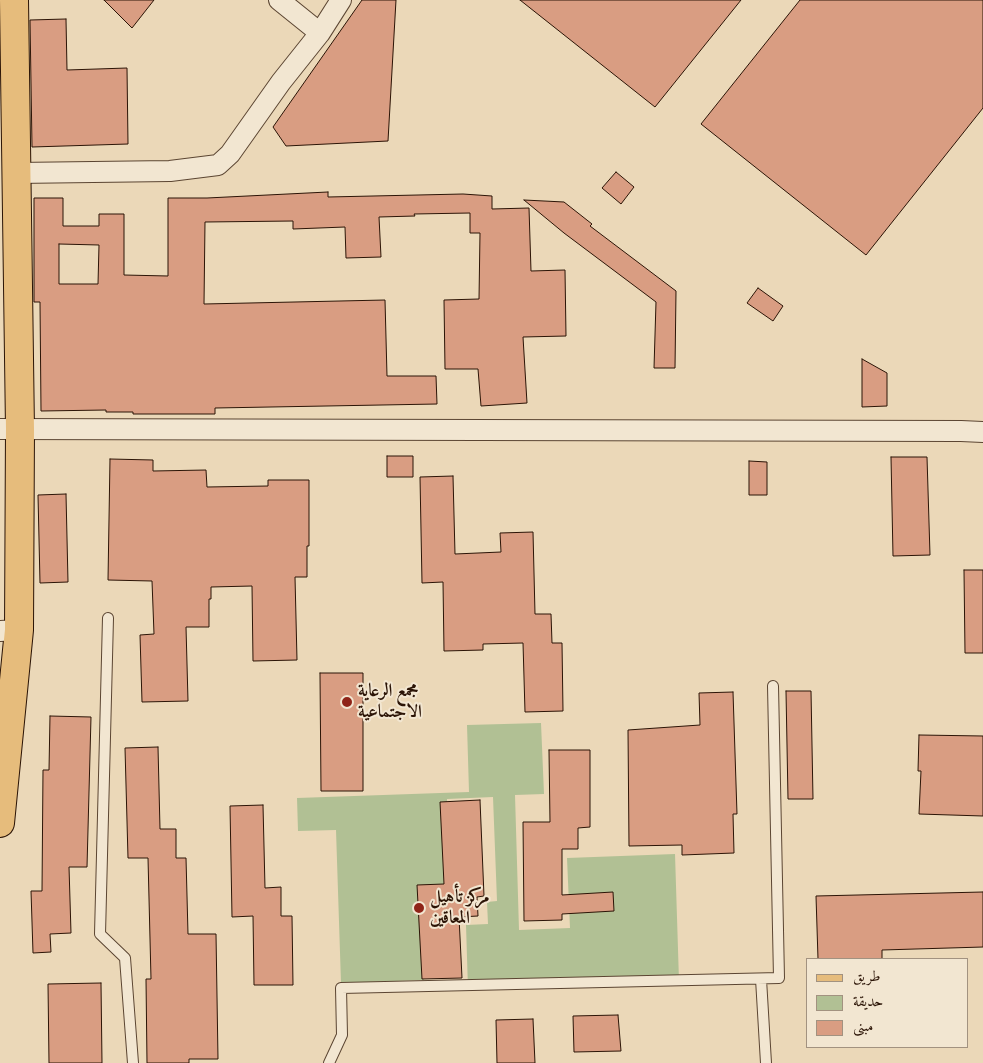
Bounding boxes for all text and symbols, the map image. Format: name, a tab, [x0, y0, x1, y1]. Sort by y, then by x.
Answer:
place label: مجمع الرعاية الاجتماعية	[358, 681, 422, 724]
marker: مجمع الرعاية الاجتماعية	[340, 695, 354, 709]
place label: مركز تأهيل المعاقين	[430, 887, 489, 930]
marker: مركز تأهيل المعاقين	[412, 901, 426, 915]
legend	[806, 958, 968, 1048]
text: طريق	[853, 967, 880, 985]
text: حديقة	[853, 992, 883, 1010]
text: مبنى	[853, 1017, 873, 1035]

